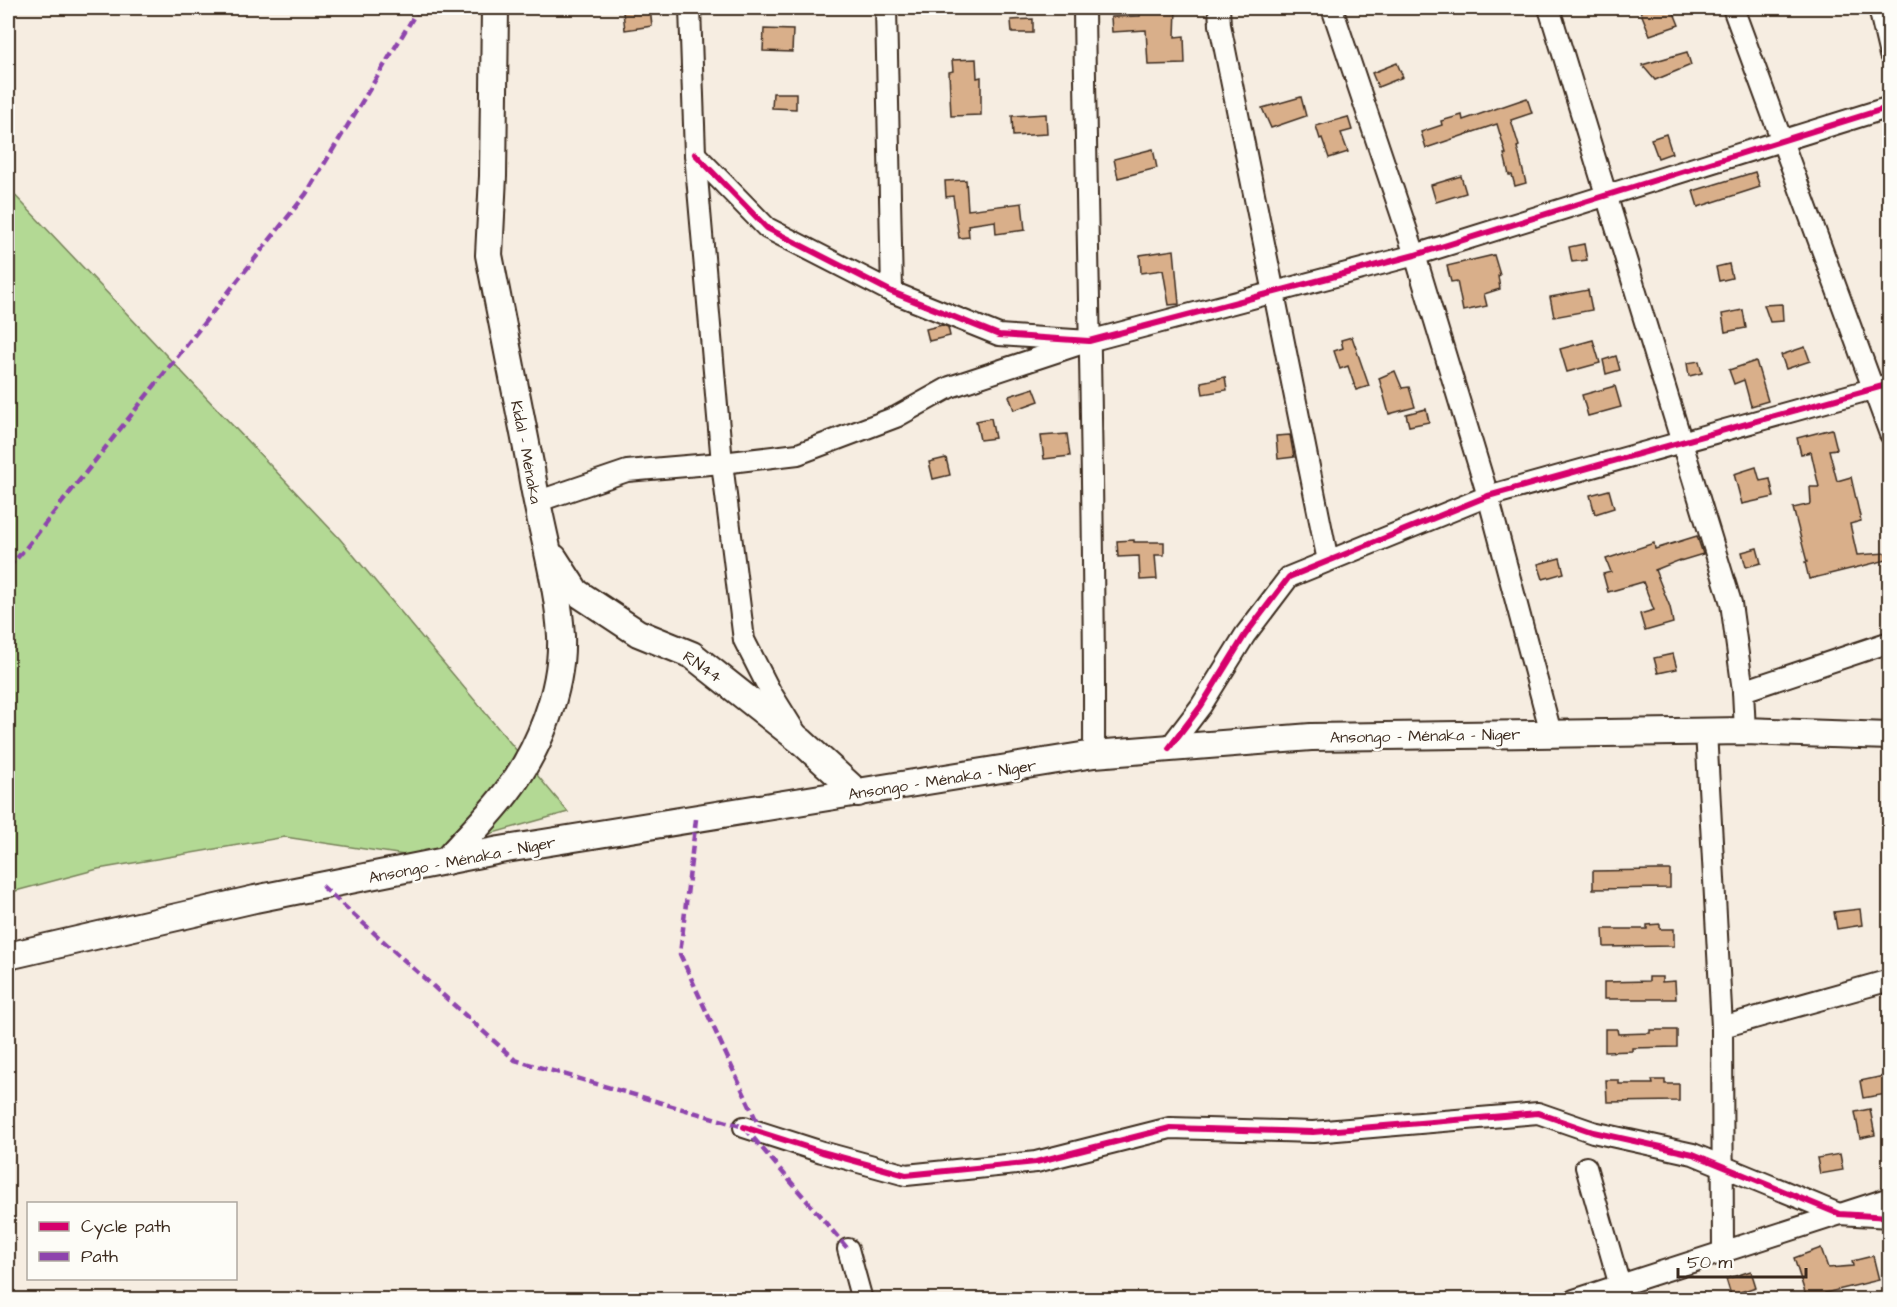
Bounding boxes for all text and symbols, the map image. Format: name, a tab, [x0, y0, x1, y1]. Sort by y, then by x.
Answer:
street label: Kidal - Ménaka	[505, 399, 547, 506]
street label: RN44	[678, 646, 727, 688]
street label: Ansongo - Ménaka - Niger	[1330, 723, 1521, 750]
street label: Ansongo - Ménaka - Niger	[846, 754, 1038, 807]
street label: Ansongo - Ménaka - Niger	[367, 831, 558, 890]
legend	[27, 1202, 237, 1280]
text: Cycle path	[81, 1214, 170, 1240]
scale bar	[1678, 1241, 1806, 1279]
text: Path	[81, 1244, 118, 1269]
text: 50 m	[1687, 1250, 1732, 1275]

